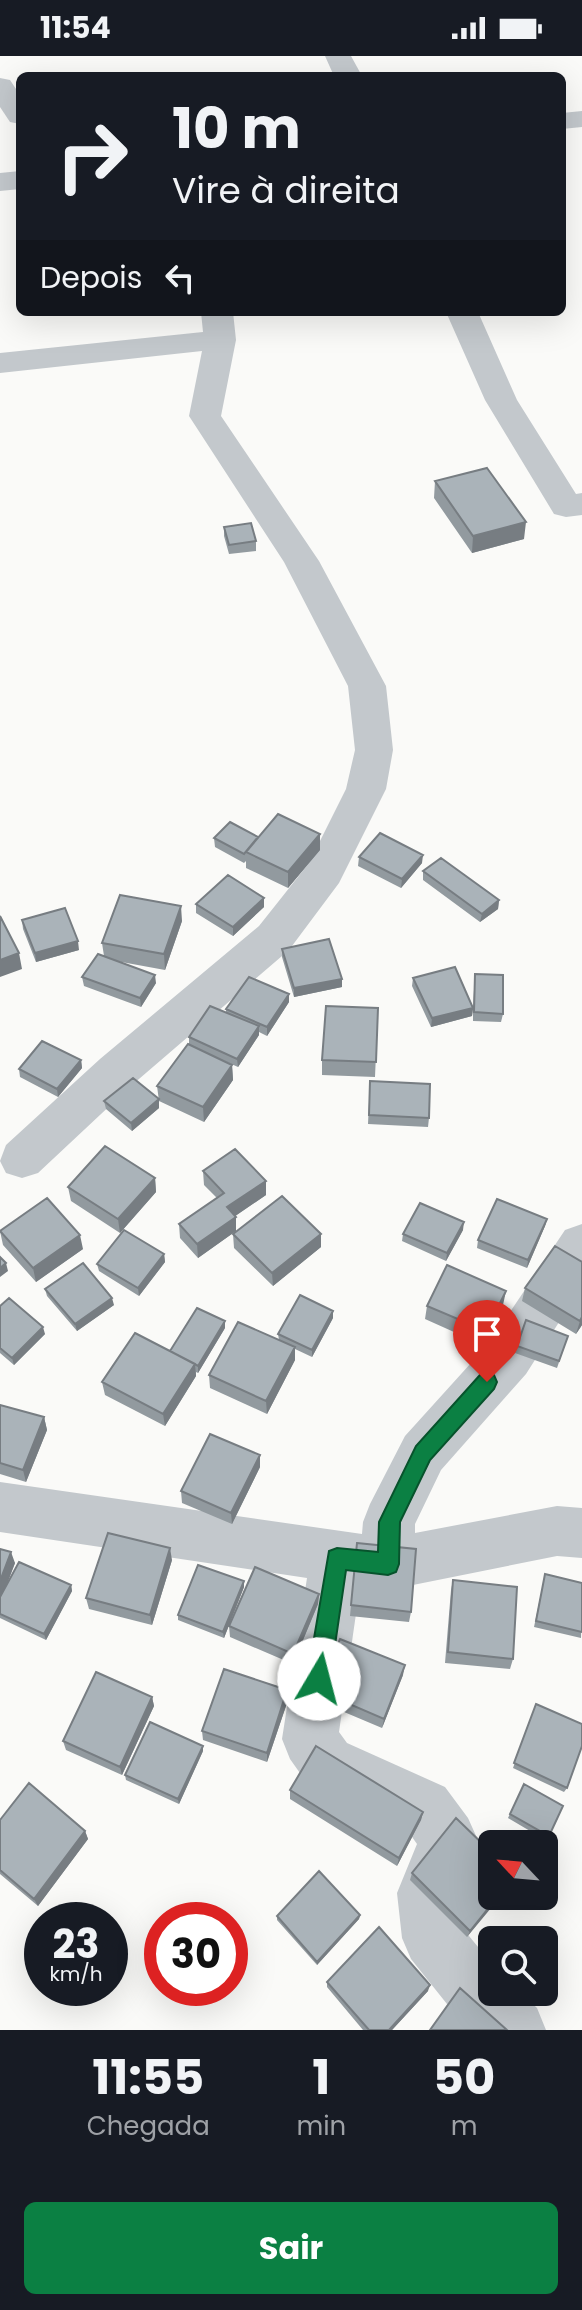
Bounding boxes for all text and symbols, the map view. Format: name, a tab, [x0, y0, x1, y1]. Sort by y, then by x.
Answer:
text: 11:54	[40, 6, 111, 49]
text: 10 m	[172, 89, 301, 168]
icon: right	[40, 104, 144, 208]
text: Vire à direita	[172, 165, 400, 216]
text: Depois	[40, 256, 142, 299]
icon: left	[158, 256, 202, 300]
pin	[453, 1300, 521, 1382]
icon: arrive	[465, 1312, 509, 1356]
position arrow	[277, 1637, 361, 1721]
north arrow	[478, 1830, 558, 1910]
map controls	[478, 1830, 558, 2006]
speed limit sign: 30	[144, 1902, 248, 2006]
text: 23	[52, 1916, 100, 1972]
button: search	[478, 1926, 558, 2006]
text: km/h	[49, 1960, 103, 1988]
text: 11:55	[92, 2044, 204, 2111]
text: 1	[312, 2044, 330, 2111]
text: 50	[433, 2044, 495, 2111]
text: Chegada	[87, 2108, 210, 2144]
text: min	[296, 2108, 346, 2144]
text: m	[451, 2108, 477, 2144]
button: Sair	[24, 2202, 558, 2294]

